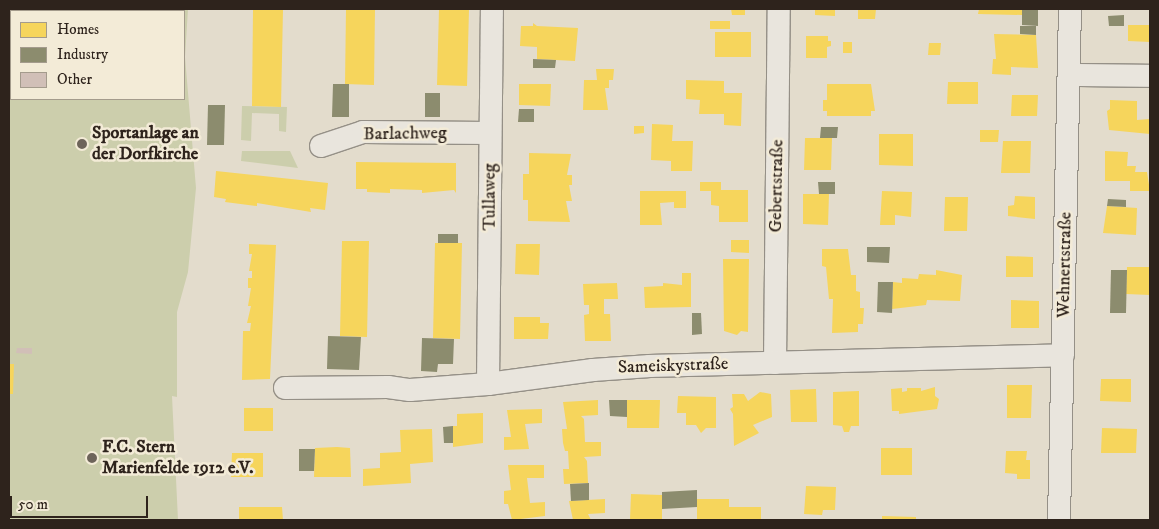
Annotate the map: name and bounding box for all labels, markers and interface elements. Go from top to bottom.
legend [10,10,185,100]
text: Homes [57,20,99,39]
text: Industry [57,45,108,64]
text: Other [57,70,92,89]
street label: Barlachweg [363,122,447,146]
place label: Sportanlage an der Dorfkirche [92,123,199,166]
marker: Sportanlage an der Dorfkirche [76,138,88,150]
street label: Gebertstraße [765,139,789,233]
street label: Tullaweg [479,163,501,231]
street label: Wehnertstraße [1053,212,1077,318]
street label: Sameiskystraße [617,353,729,379]
place label: F.C. Stern Marienfelde 1912 e.V. [102,437,253,479]
marker: F.C. Stern Marienfelde 1912 e.V. [86,452,98,464]
scale bar [12,486,150,518]
text: 50 m [18,495,48,514]

